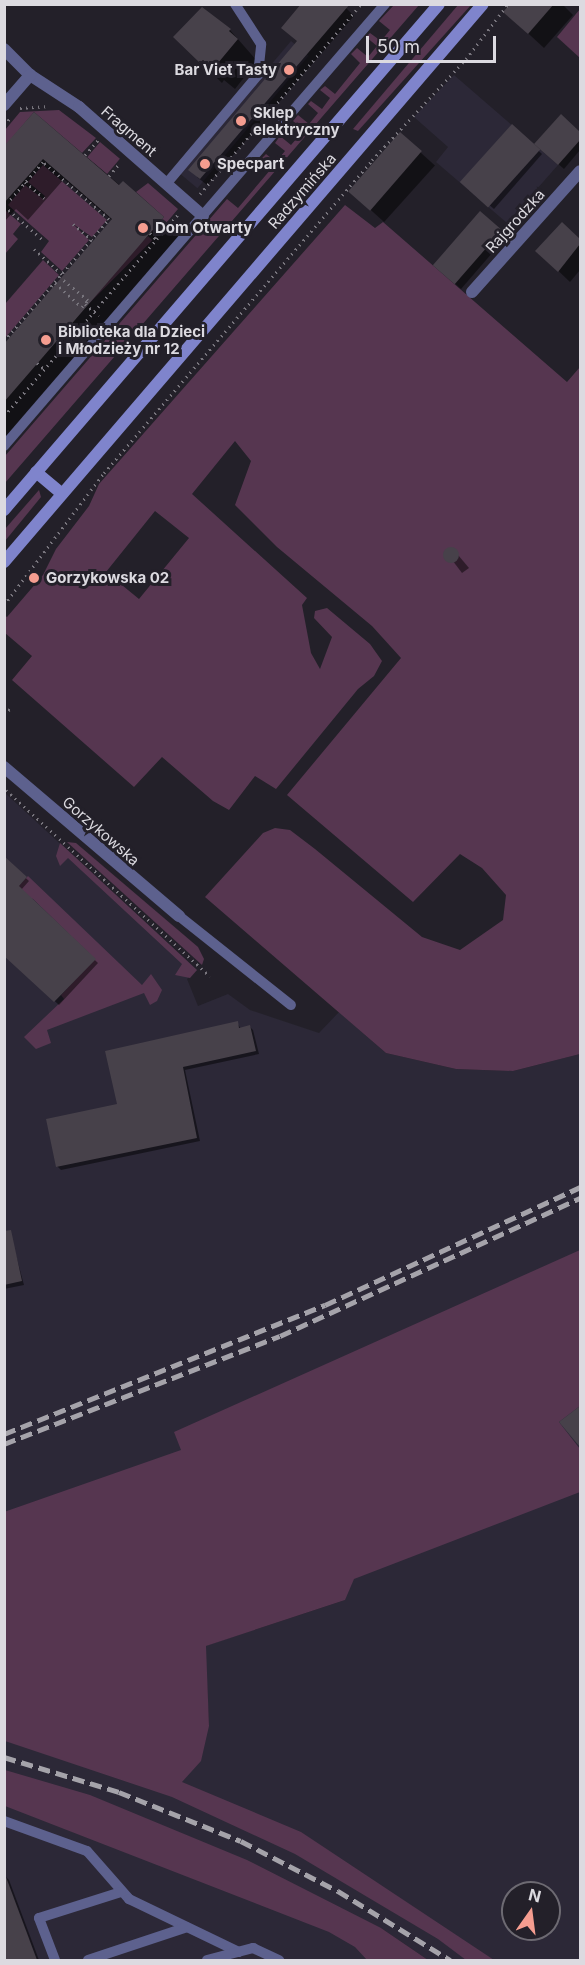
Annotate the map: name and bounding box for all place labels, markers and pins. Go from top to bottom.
place label: Bar Viet Tasty [175,61,277,79]
marker: Bar Viet Tasty [282,63,296,77]
place label: Sklep elektryczny [253,103,339,138]
marker: Sklep elektryczny [234,114,248,128]
place label: Specpart [217,155,284,173]
marker: Specpart [198,157,212,171]
place label: Dom Otwarty [155,219,252,237]
marker: Dom Otwarty [136,221,150,235]
place label: Biblioteka dla Dzieci i Młodzieży nr 12 [58,322,205,357]
marker: Biblioteka dla Dzieci i Młodzieży nr 12 [39,333,53,347]
place label: Gorzykowska 02 [46,569,169,587]
marker: Gorzykowska 02 [27,571,41,585]

